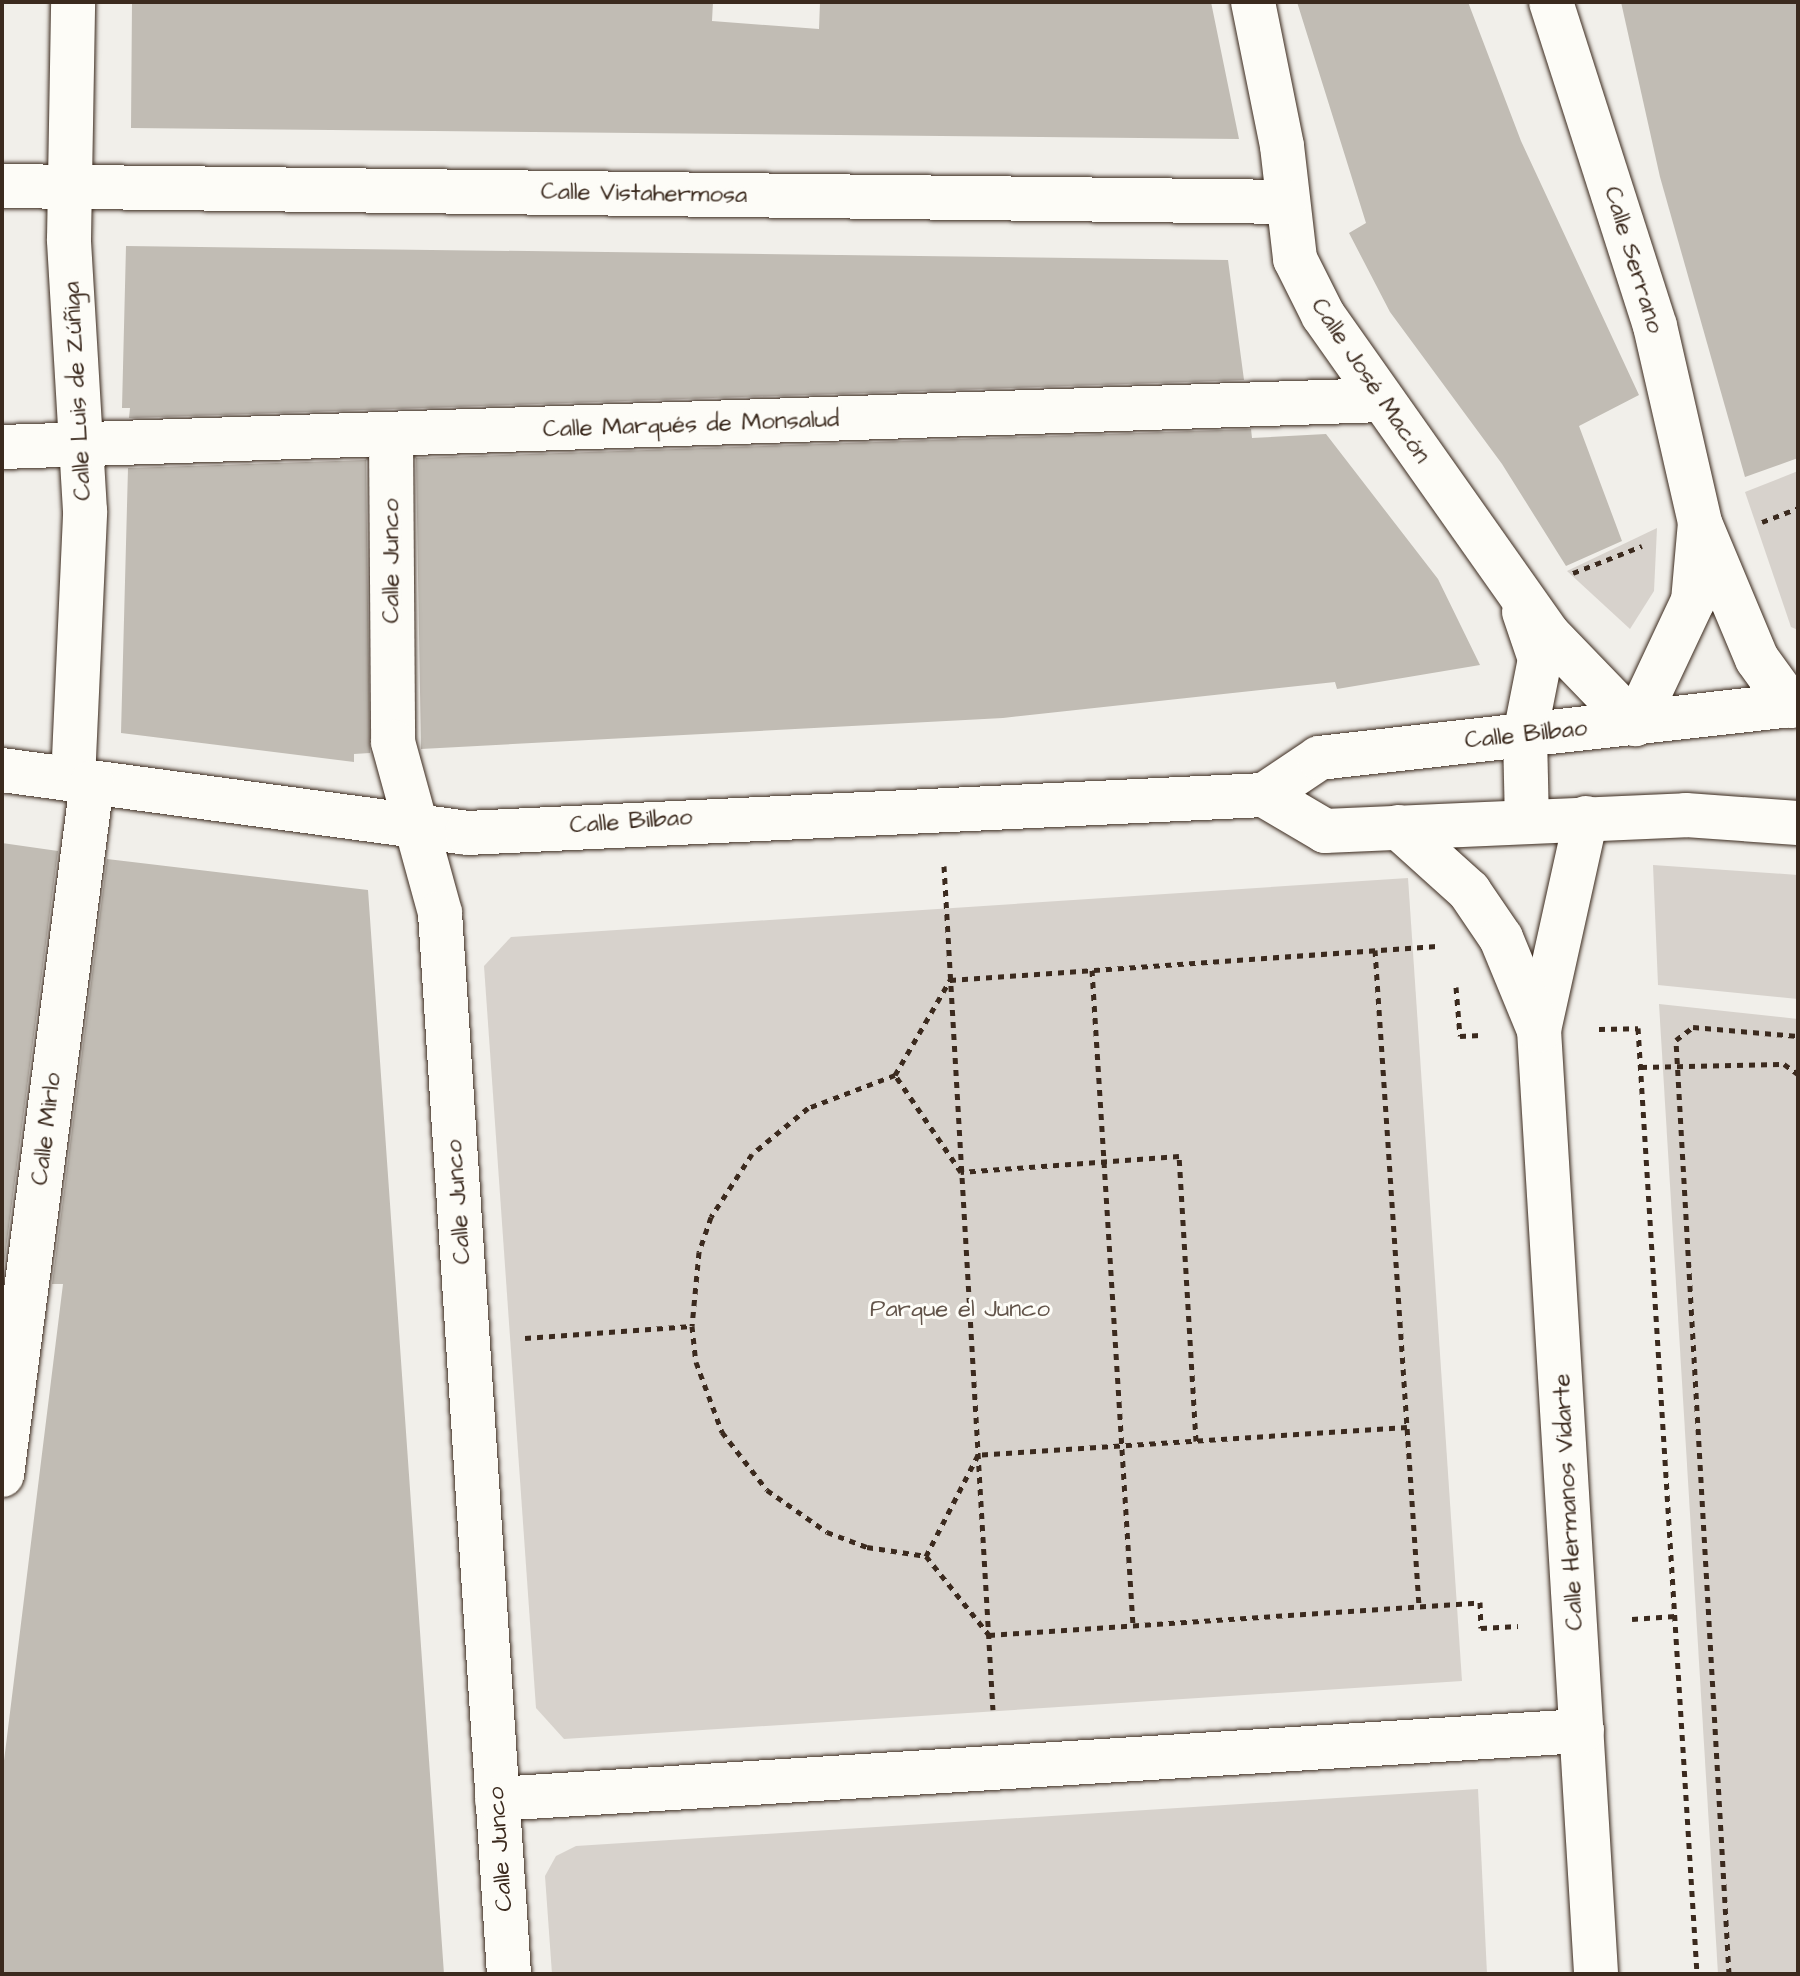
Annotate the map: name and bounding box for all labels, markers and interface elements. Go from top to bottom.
street label: Calle Vistahermosa [540,178,748,210]
street label: Calle Serrano [1597,183,1669,337]
street label: Calle Luis de Zúñiga [58,281,98,501]
street label: Calle José Macón [1304,293,1436,469]
street label: Calle Marqués de Monsalud [542,405,840,445]
street label: Calle Junco [378,499,406,623]
street label: Calle Bilbao [1463,714,1589,756]
street label: Calle Bilbao [569,803,693,841]
street label: Calle Mirlo [26,1071,68,1187]
street label: Calle Junco [440,1139,478,1265]
park label: Parque el Junco [870,1296,1050,1324]
street label: Calle Hermanos Vidarte [1548,1373,1590,1631]
street label: Calle Junco [482,1786,520,1912]

